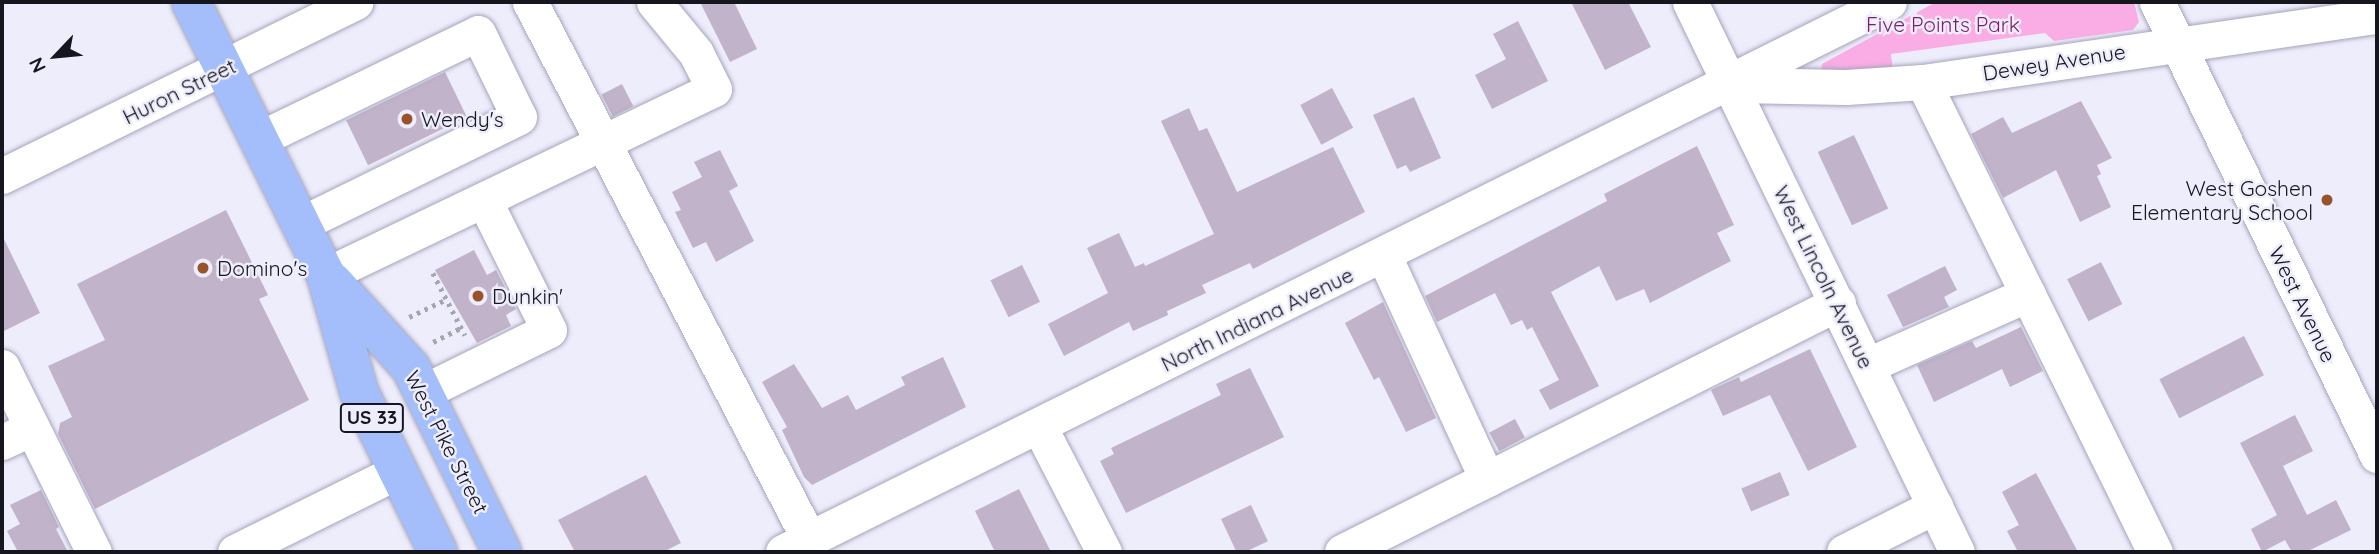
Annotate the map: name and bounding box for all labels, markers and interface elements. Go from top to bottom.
park label: Five Points Park [1866,11,2020,37]
north arrow [21,21,91,91]
street label: Dewey Avenue [1981,38,2127,86]
street label: Huron Street [118,53,240,129]
text: N [23,54,51,77]
place label: Wendy's [421,106,504,132]
marker: Wendy's [399,111,415,127]
place label: West Goshen Elementary School [2131,175,2313,225]
street label: West Lincoln Avenue [1769,181,1879,373]
marker: West Goshen Elementary School [2319,192,2335,208]
street label: West Avenue [2264,242,2342,366]
place label: Domino's [217,255,307,281]
marker: Domino's [195,260,211,276]
street label: North Indiana Avenue [1157,262,1357,376]
place label: Dunkin' [492,283,563,309]
marker: Dunkin' [470,288,486,304]
street label: West Pike Street [400,366,494,518]
road number: US 33 [339,402,405,434]

